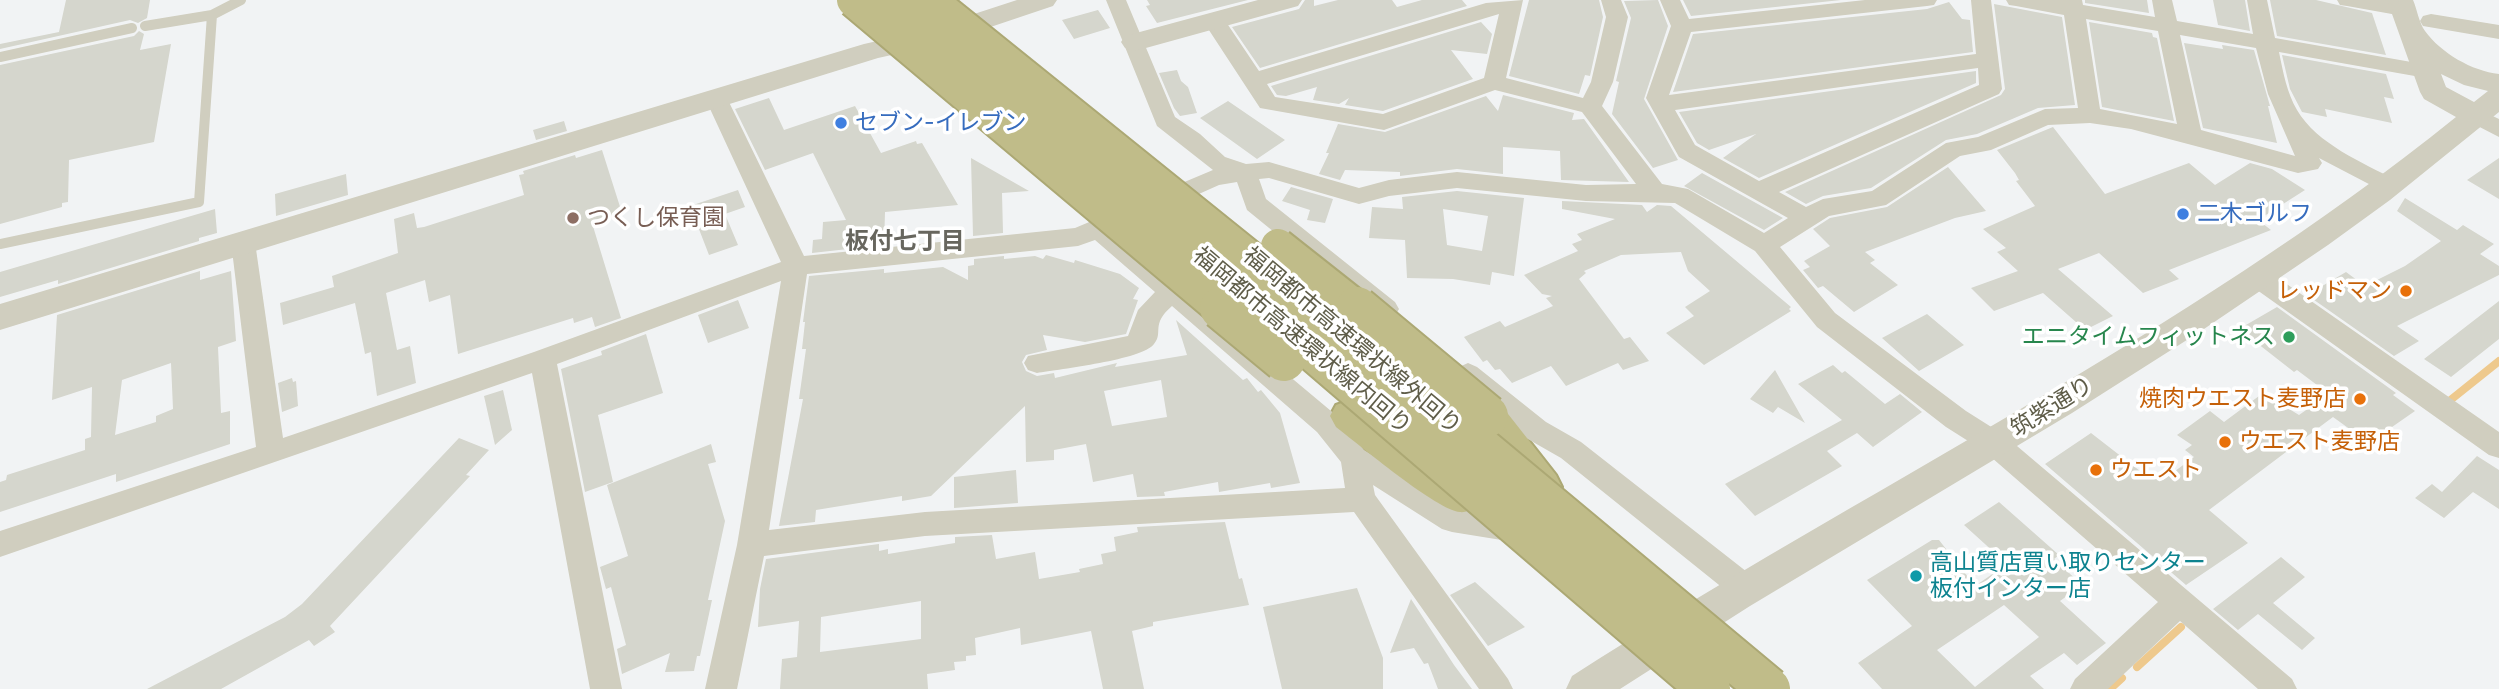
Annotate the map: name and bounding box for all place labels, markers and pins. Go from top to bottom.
place label: セブン-イレブン [855,109,1027,137]
marker: セブン-イレブン [833,115,849,131]
place label: 二木ゴルフ [2197,200,2312,228]
place label: つくし保育園 [587,204,725,232]
marker: 二木ゴルフ [2175,206,2191,222]
marker: つくし保育園 [565,210,581,226]
place label: レッドマン [2277,277,2392,305]
marker: レッドマン [2398,283,2414,299]
place label: エニタイムフィットネス [2022,323,2275,351]
marker: エニタイムフィットネス [2281,329,2297,345]
place label: 焼肉ウエスト麦野店 [2139,385,2346,413]
marker: 焼肉ウエスト麦野店 [2352,391,2368,407]
place label: ウエスト麦野店 [2239,428,2400,456]
marker: ウエスト麦野店 [2217,434,2233,450]
place label: ウエスト [2110,456,2202,484]
marker: ウエスト [2088,462,2104,478]
place label: 高山質店買い取りセンター 板付インター店 [1930,549,2206,603]
marker: 高山質店買い取りセンター 板付インター店 [1908,568,1924,584]

